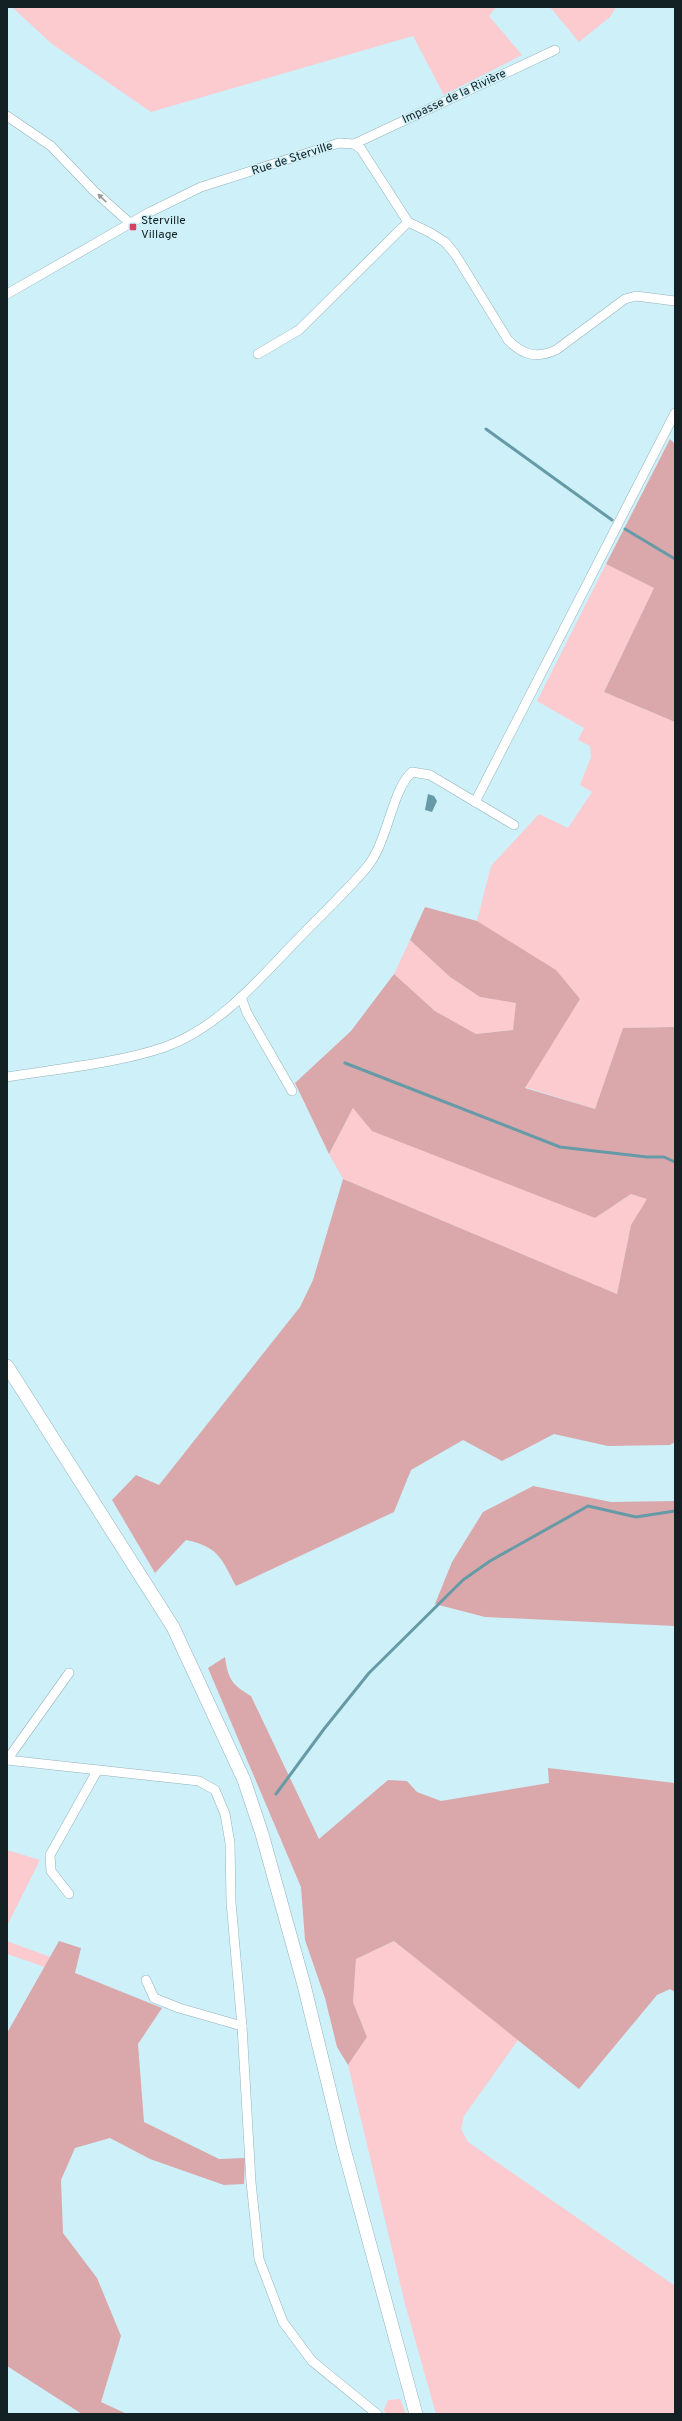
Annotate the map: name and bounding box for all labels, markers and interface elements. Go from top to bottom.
street label: Impasse de la Rivière [400,66,509,128]
street label: Rue de Sterville [250,138,335,180]
one-way arrow [97,194,106,203]
place label: Sterville Village [141,213,186,243]
marker: Sterville Village [128,222,138,232]

